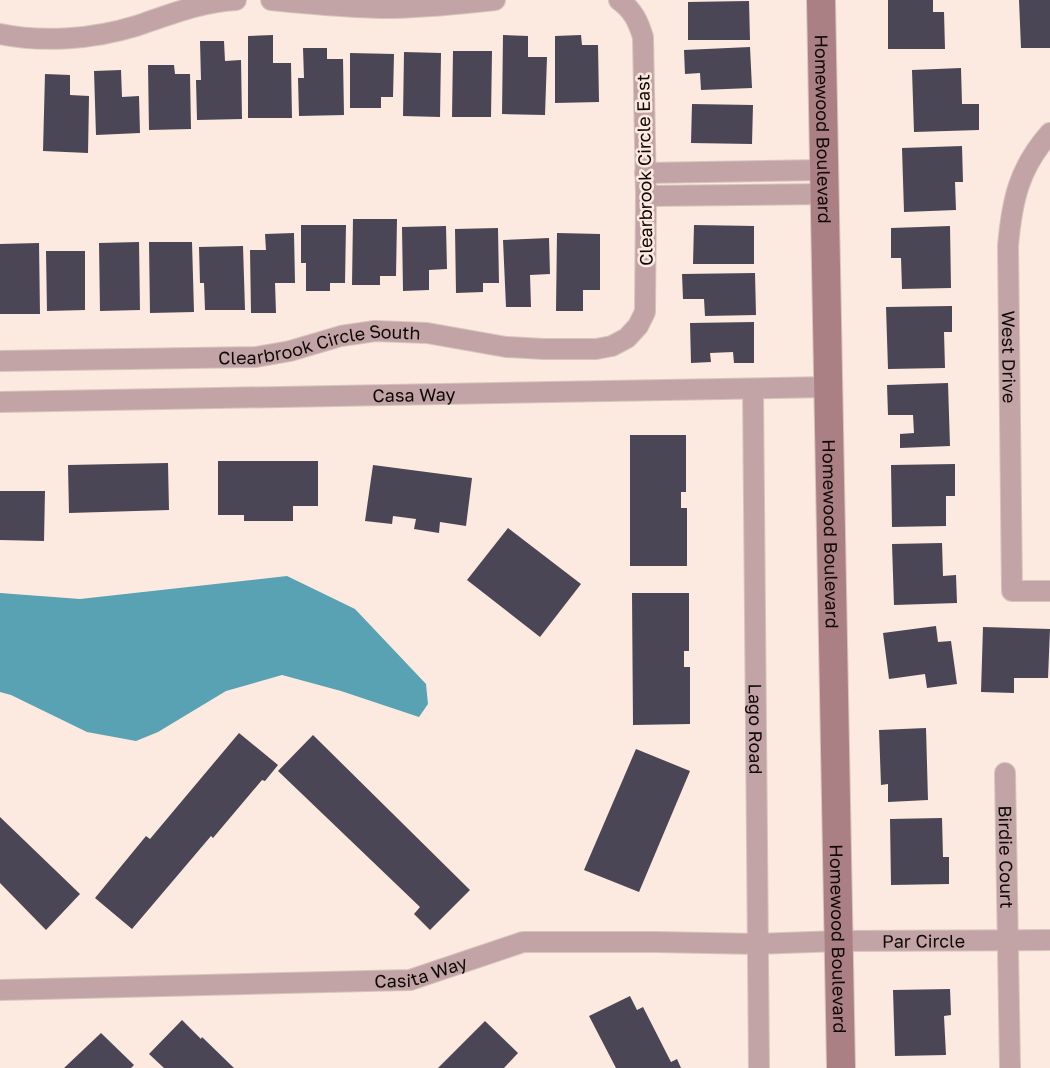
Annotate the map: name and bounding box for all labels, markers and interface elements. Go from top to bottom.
street label: Homewood Boulevard [811,34,836,224]
street label: Clearbrook Circle East [631,74,657,266]
street label: West Drive [998,310,1021,404]
street label: Clearbrook Circle South [218,319,421,369]
street label: Casa Way [372,383,456,406]
street label: Homewood Boulevard [818,439,844,629]
street label: Lago Road [745,683,767,775]
street label: Birdie Court [995,805,1018,909]
street label: Homewood Boulevard [826,844,851,1034]
street label: Par Circle [882,929,965,952]
street label: Casita Way [374,951,470,992]

